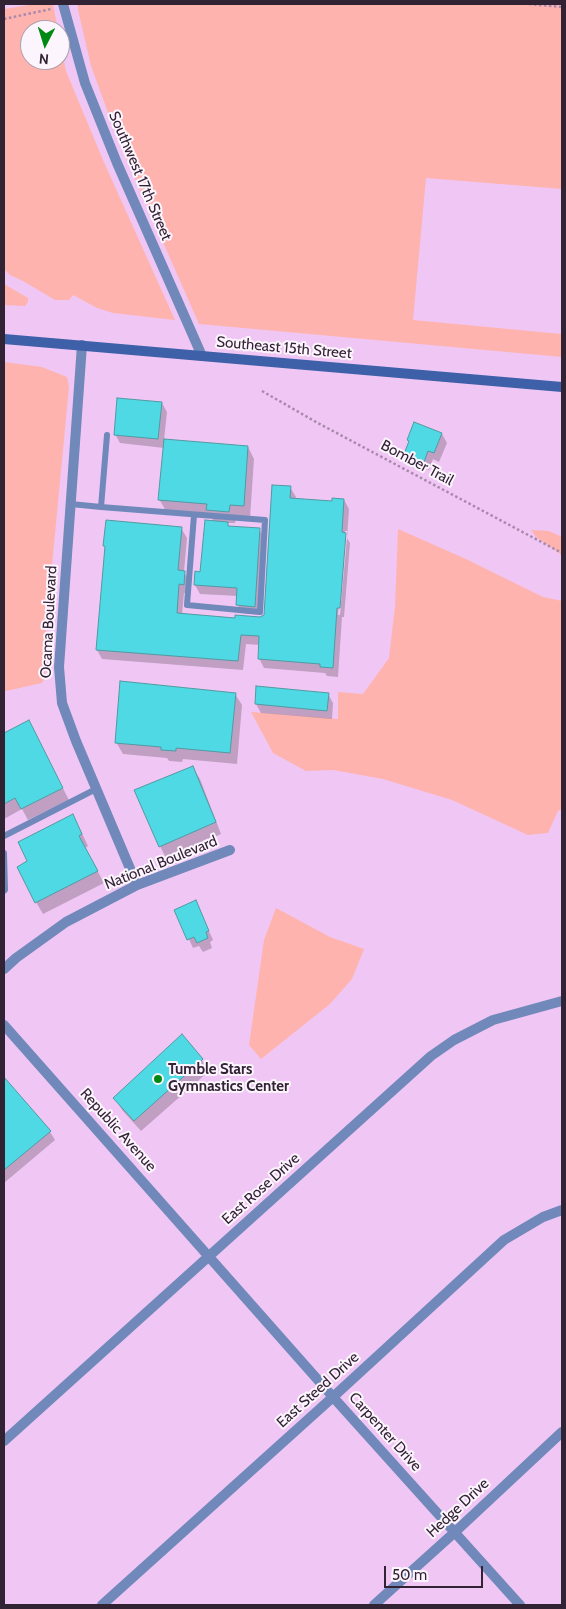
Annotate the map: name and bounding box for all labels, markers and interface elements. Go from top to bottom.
north arrow [20,20,70,70]
text: N [38,50,49,68]
street label: Southwest 17th Street [105,109,175,243]
street label: Southeast 15th Street [216,333,352,363]
street label: Bomber Trail [378,436,456,490]
street label: Ocama Boulevard [37,565,61,679]
street label: National Boulevard [102,832,220,894]
place label: Tumble Stars Gymnastics Center [168,1061,289,1096]
marker: Tumble Stars Gymnastics Center [152,1073,164,1085]
street label: Republic Avenue [76,1085,160,1175]
street label: East Rose Drive [219,1150,303,1228]
street label: East Steed Drive [273,1348,363,1432]
street label: Carpenter Drive [345,1389,425,1475]
street label: Hedge Drive [423,1475,493,1541]
scale bar [386,1556,485,1588]
text: 50 m [392,1566,427,1584]

